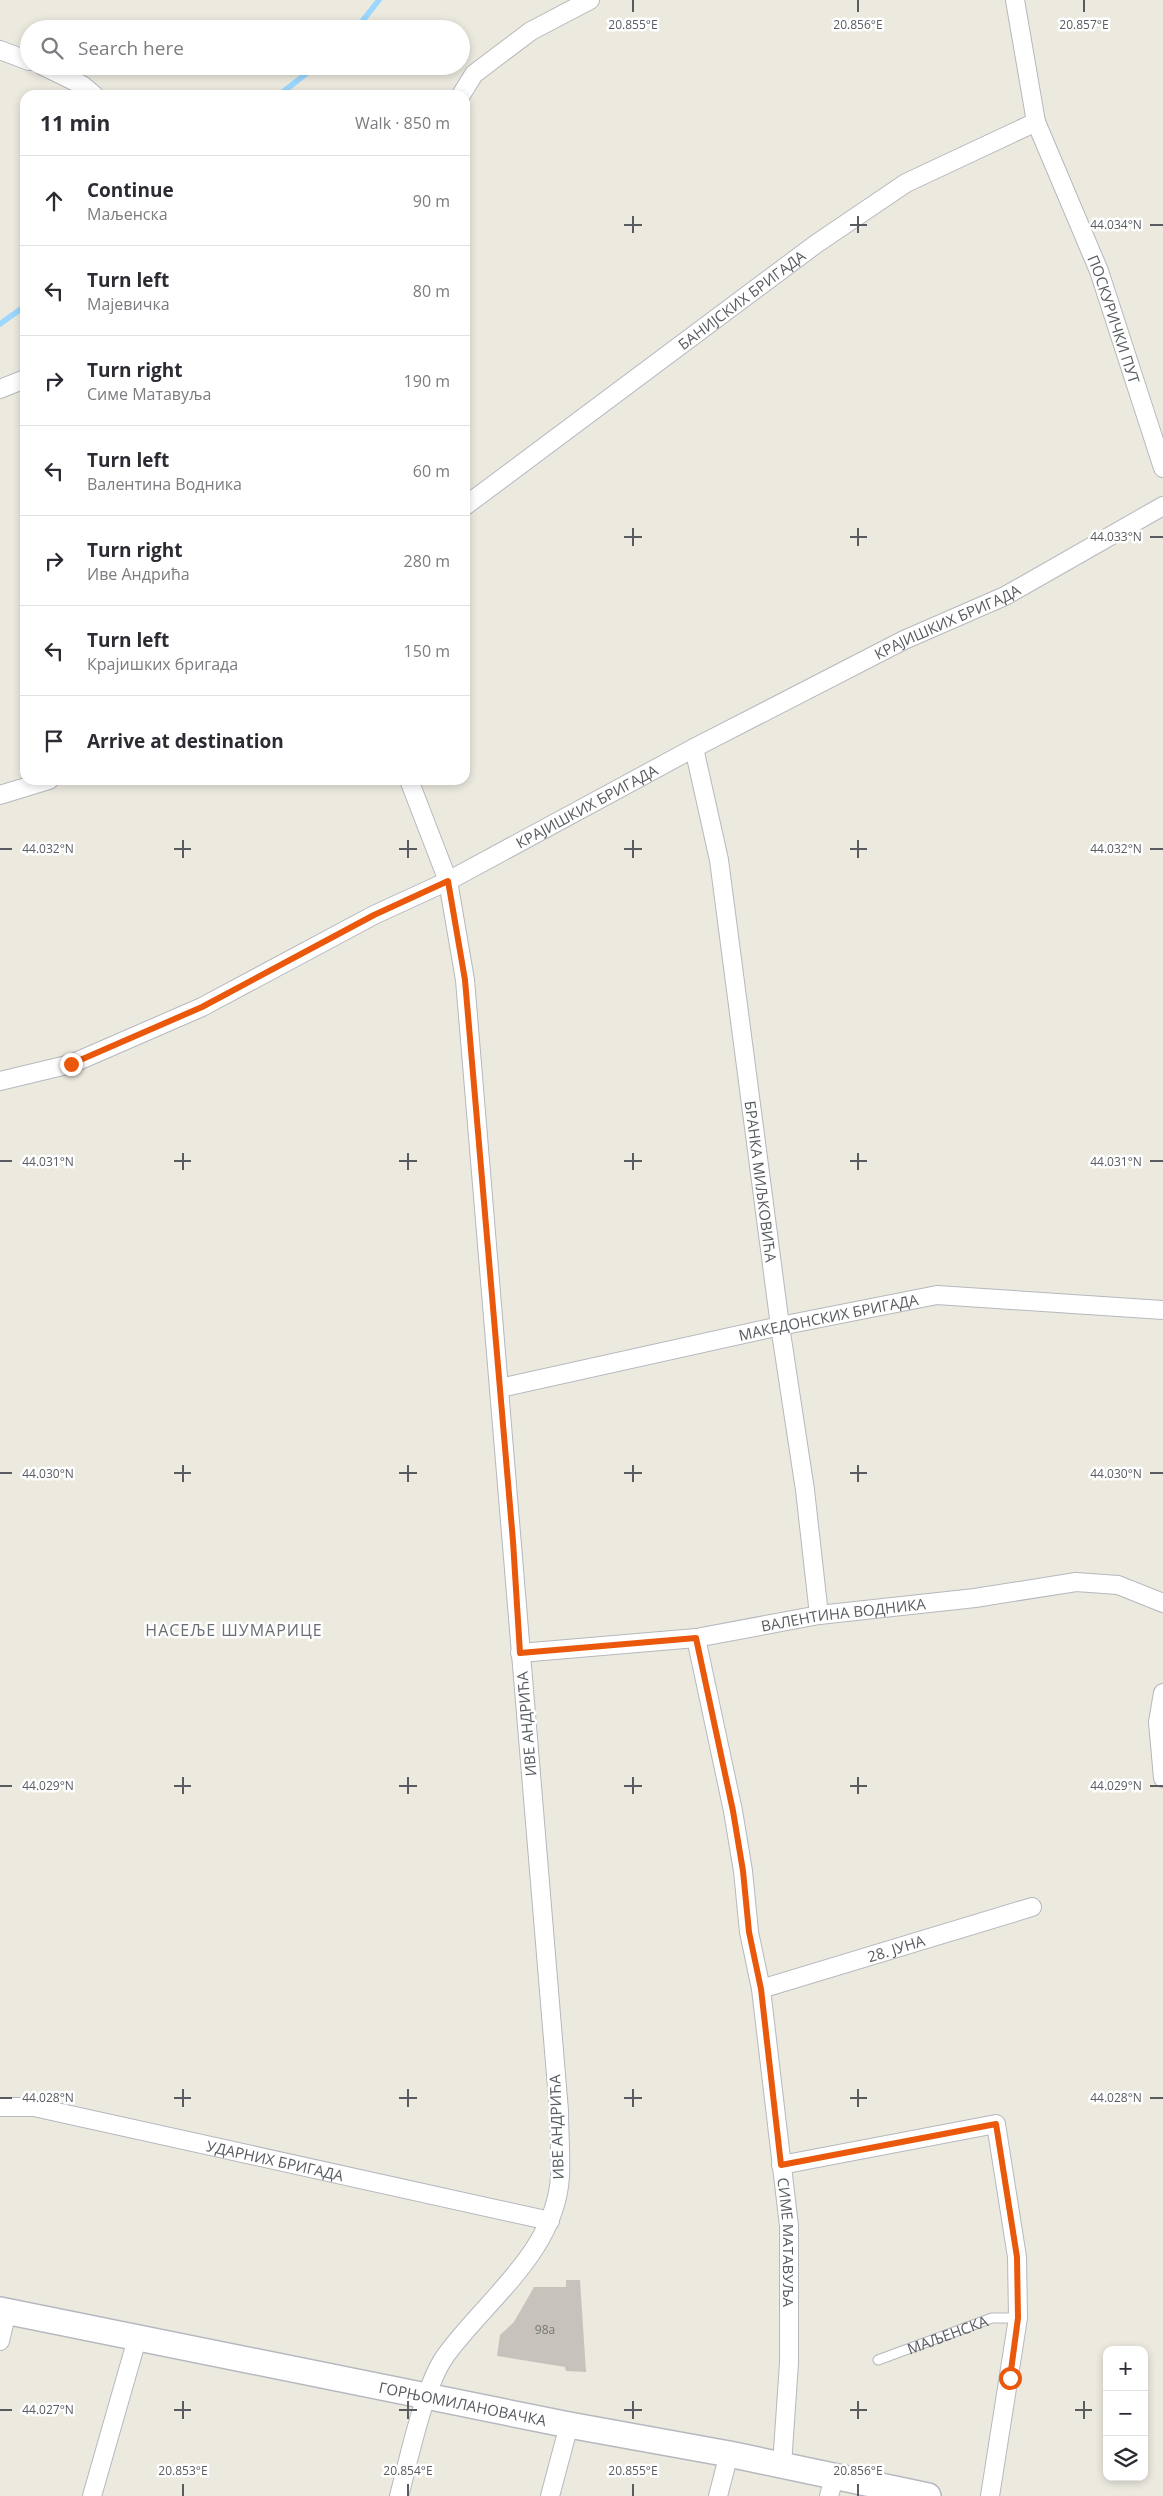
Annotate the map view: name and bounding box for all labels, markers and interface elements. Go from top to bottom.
text: 20.855°E [608,16,658,33]
text: 20.856°E [833,16,883,33]
text: 20.857°E [1059,16,1109,33]
search box [20,20,470,75]
icon: search [38,34,66,62]
text: Search here [78,35,184,61]
text: 11 min [40,109,110,137]
text: Walk · 850 m [355,112,450,134]
text: Continue [87,177,174,203]
icon: ahead [40,187,68,215]
text: 90 m [413,190,450,212]
text: Маљенска [87,203,168,225]
text: 44.034°N [1090,216,1142,233]
street label: БАНИЈСКИХ БРИГАДА [674,245,810,354]
street label: ПОСКУРИЧКИ ПУТ [1083,252,1145,387]
text: Turn left [87,267,169,293]
icon: left [40,277,68,305]
text: 80 m [413,280,450,302]
text: Мајевичка [87,293,170,315]
text: Turn right [87,357,182,383]
icon: right [40,367,68,395]
text: 190 m [404,370,450,392]
text: Симе Матавуља [87,383,211,405]
text: Turn left [87,447,169,473]
icon: left [40,457,68,485]
text: 60 m [413,460,450,482]
text: Валентина Водника [87,473,242,495]
text: 44.033°N [1090,528,1142,545]
text: Turn right [87,537,182,563]
icon: right [40,547,68,575]
text: 280 m [404,550,450,572]
text: Иве Андрића [87,563,190,585]
street label: КРАЈИШКИХ БРИГАДА [871,579,1024,664]
text: Turn left [87,627,169,653]
icon: left [40,637,68,665]
text: 150 m [404,640,450,662]
text: Крајишких бригада [87,653,238,675]
icon: arrive [40,727,68,755]
text: Arrive at destination [87,728,284,754]
street label: КРАЈИШКИХ БРИГАДА [512,759,662,853]
text: 44.032°N [22,840,74,857]
text: 44.032°N [1090,840,1142,857]
route end [60,1053,83,1076]
street label: БРАНКА МИЉКОВИЋА [741,1100,782,1264]
text: 44.031°N [22,1153,74,1170]
text: 44.031°N [1090,1153,1142,1170]
street label: МАКЕДОНСКИХ БРИГАДА [737,1289,920,1345]
text: 44.030°N [22,1465,74,1482]
text: 44.030°N [1090,1465,1142,1482]
street label: ВАЛЕНТИНА ВОДНИКА [759,1593,927,1636]
district label: НАСЕЉЕ ШУМАРИЦЕ [145,1619,323,1641]
street label: ИВЕ АНДРИЋА [511,1670,541,1777]
text: 44.029°N [22,1777,74,1794]
text: 44.029°N [1090,1777,1142,1794]
street label: 28. ЈУНА [865,1930,928,1966]
street label: ИВЕ АНДРИЋА [544,2074,568,2180]
text: 44.028°N [22,2089,74,2106]
text: 44.028°N [1090,2089,1142,2106]
street label: УДАРНИХ БРИГАДА [205,2135,346,2185]
street label: СИМЕ МАТАВУЉА [773,2176,799,2308]
street label: МАЉЕНСКА [904,2310,991,2358]
house number: 98a [535,2321,555,2338]
map controls [1103,2346,1148,2481]
button: + [1103,2346,1148,2391]
route start [999,2367,1022,2390]
street label: ГОРЊОМИЛАНОВАЧКА [377,2377,549,2430]
button: − [1103,2391,1148,2436]
text: 44.027°N [22,2401,74,2418]
button: layers [1103,2436,1148,2481]
text: 20.853°E [158,2462,208,2479]
text: 20.854°E [383,2462,433,2479]
text: 20.855°E [608,2462,658,2479]
text: 20.856°E [833,2462,883,2479]

